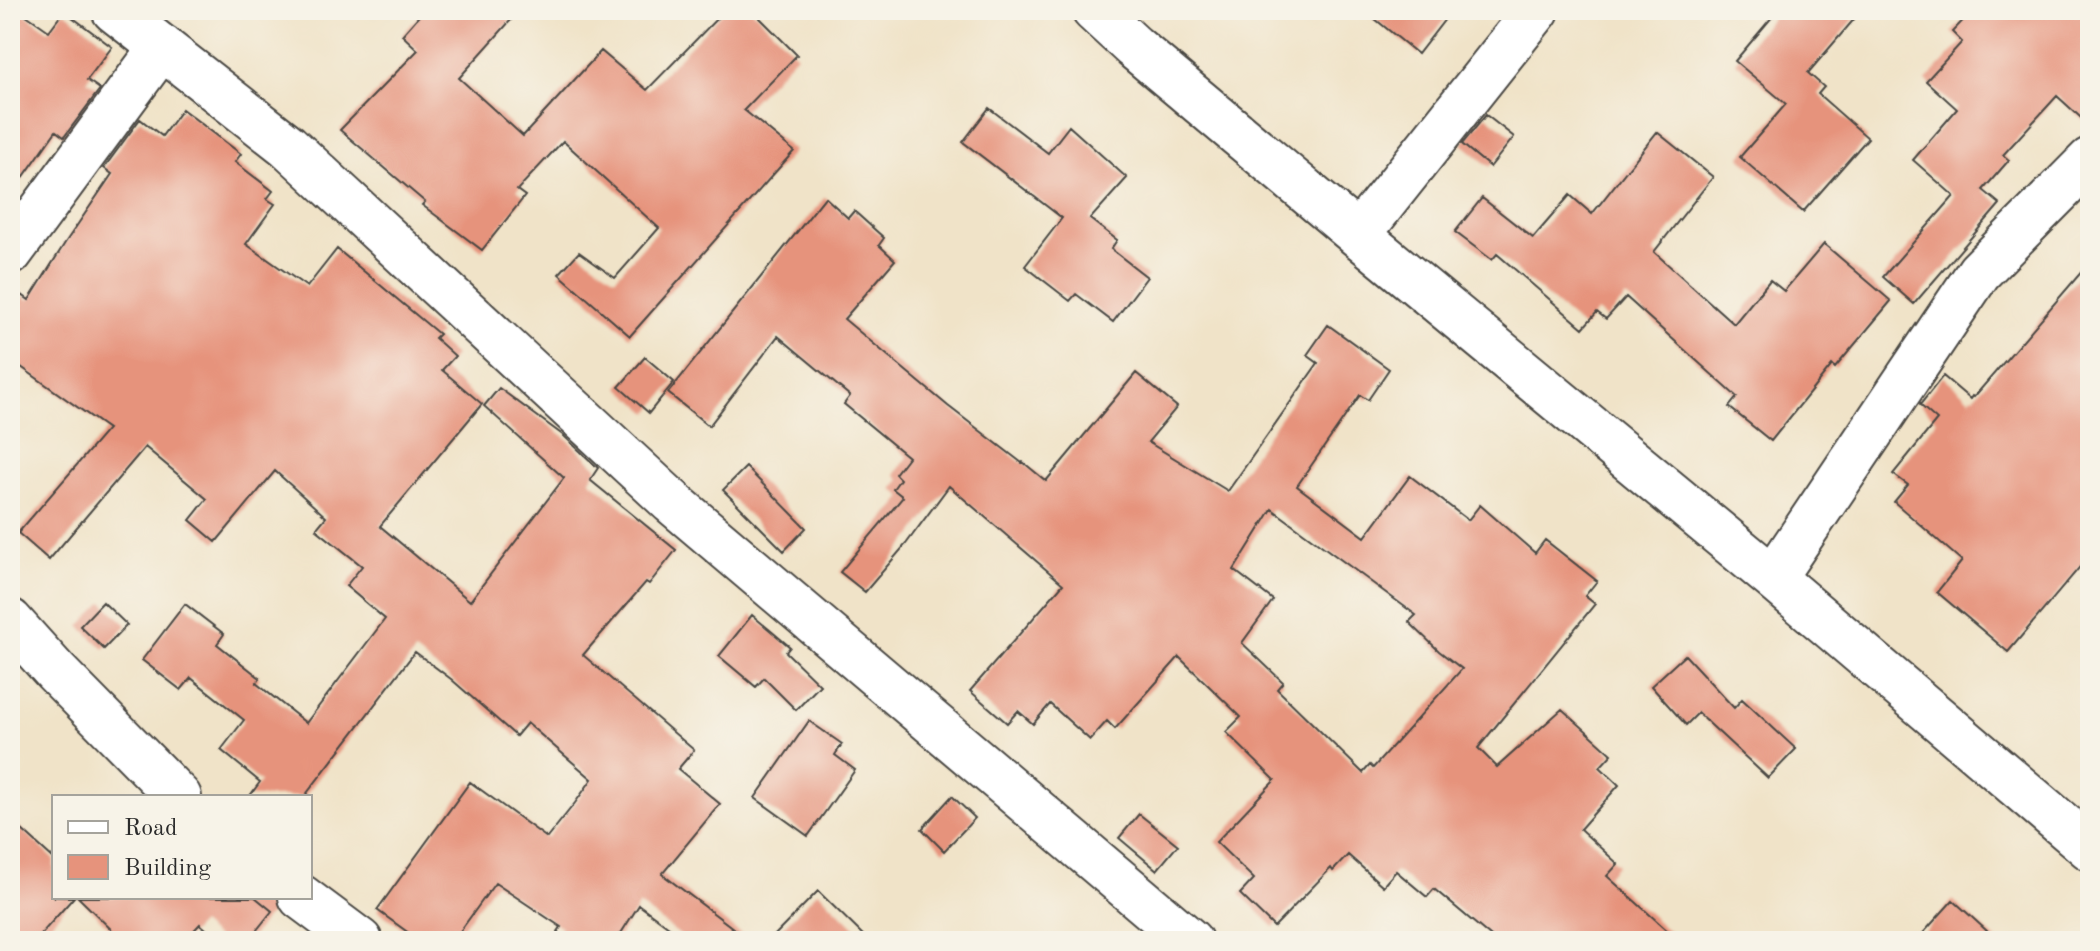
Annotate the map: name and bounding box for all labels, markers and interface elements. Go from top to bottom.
legend [52,795,312,899]
text: Road [124,817,177,841]
text: Building [124,857,211,881]

